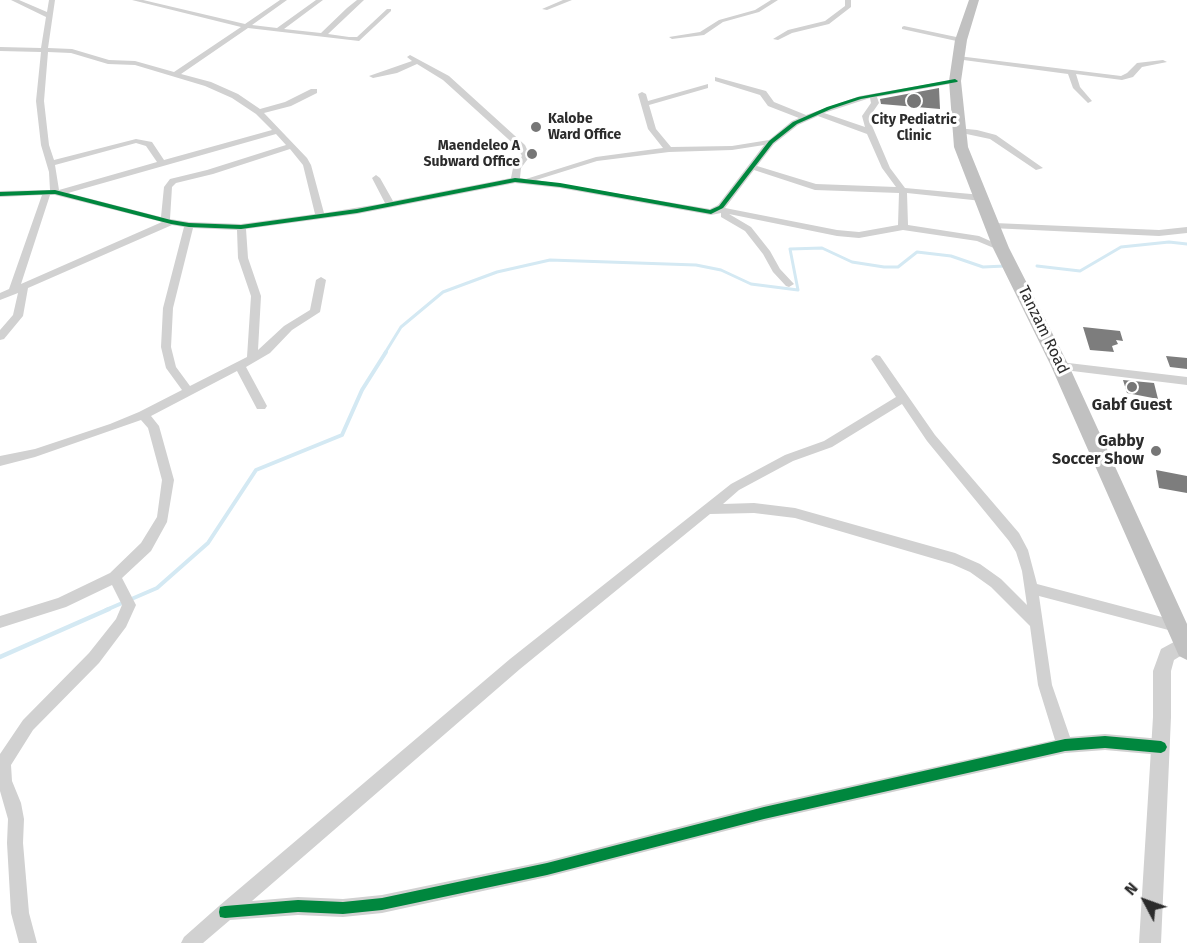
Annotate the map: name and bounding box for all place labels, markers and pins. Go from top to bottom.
marker: City Pediatric Clinic [905,92,923,110]
place label: Kalobe Ward Office [548,111,621,144]
place label: City Pediatric Clinic [871,112,957,144]
marker: Kalobe Ward Office [529,120,543,134]
place label: Maendeleo A Subward Office [424,138,520,170]
marker: Maendeleo A Subward Office [525,147,539,161]
marker: Gabf Guest [1125,380,1139,394]
place label: Gabf Guest [1092,396,1172,416]
place label: Gabby Soccer Show [1052,432,1144,470]
marker: Gabby Soccer Show [1149,444,1163,458]

